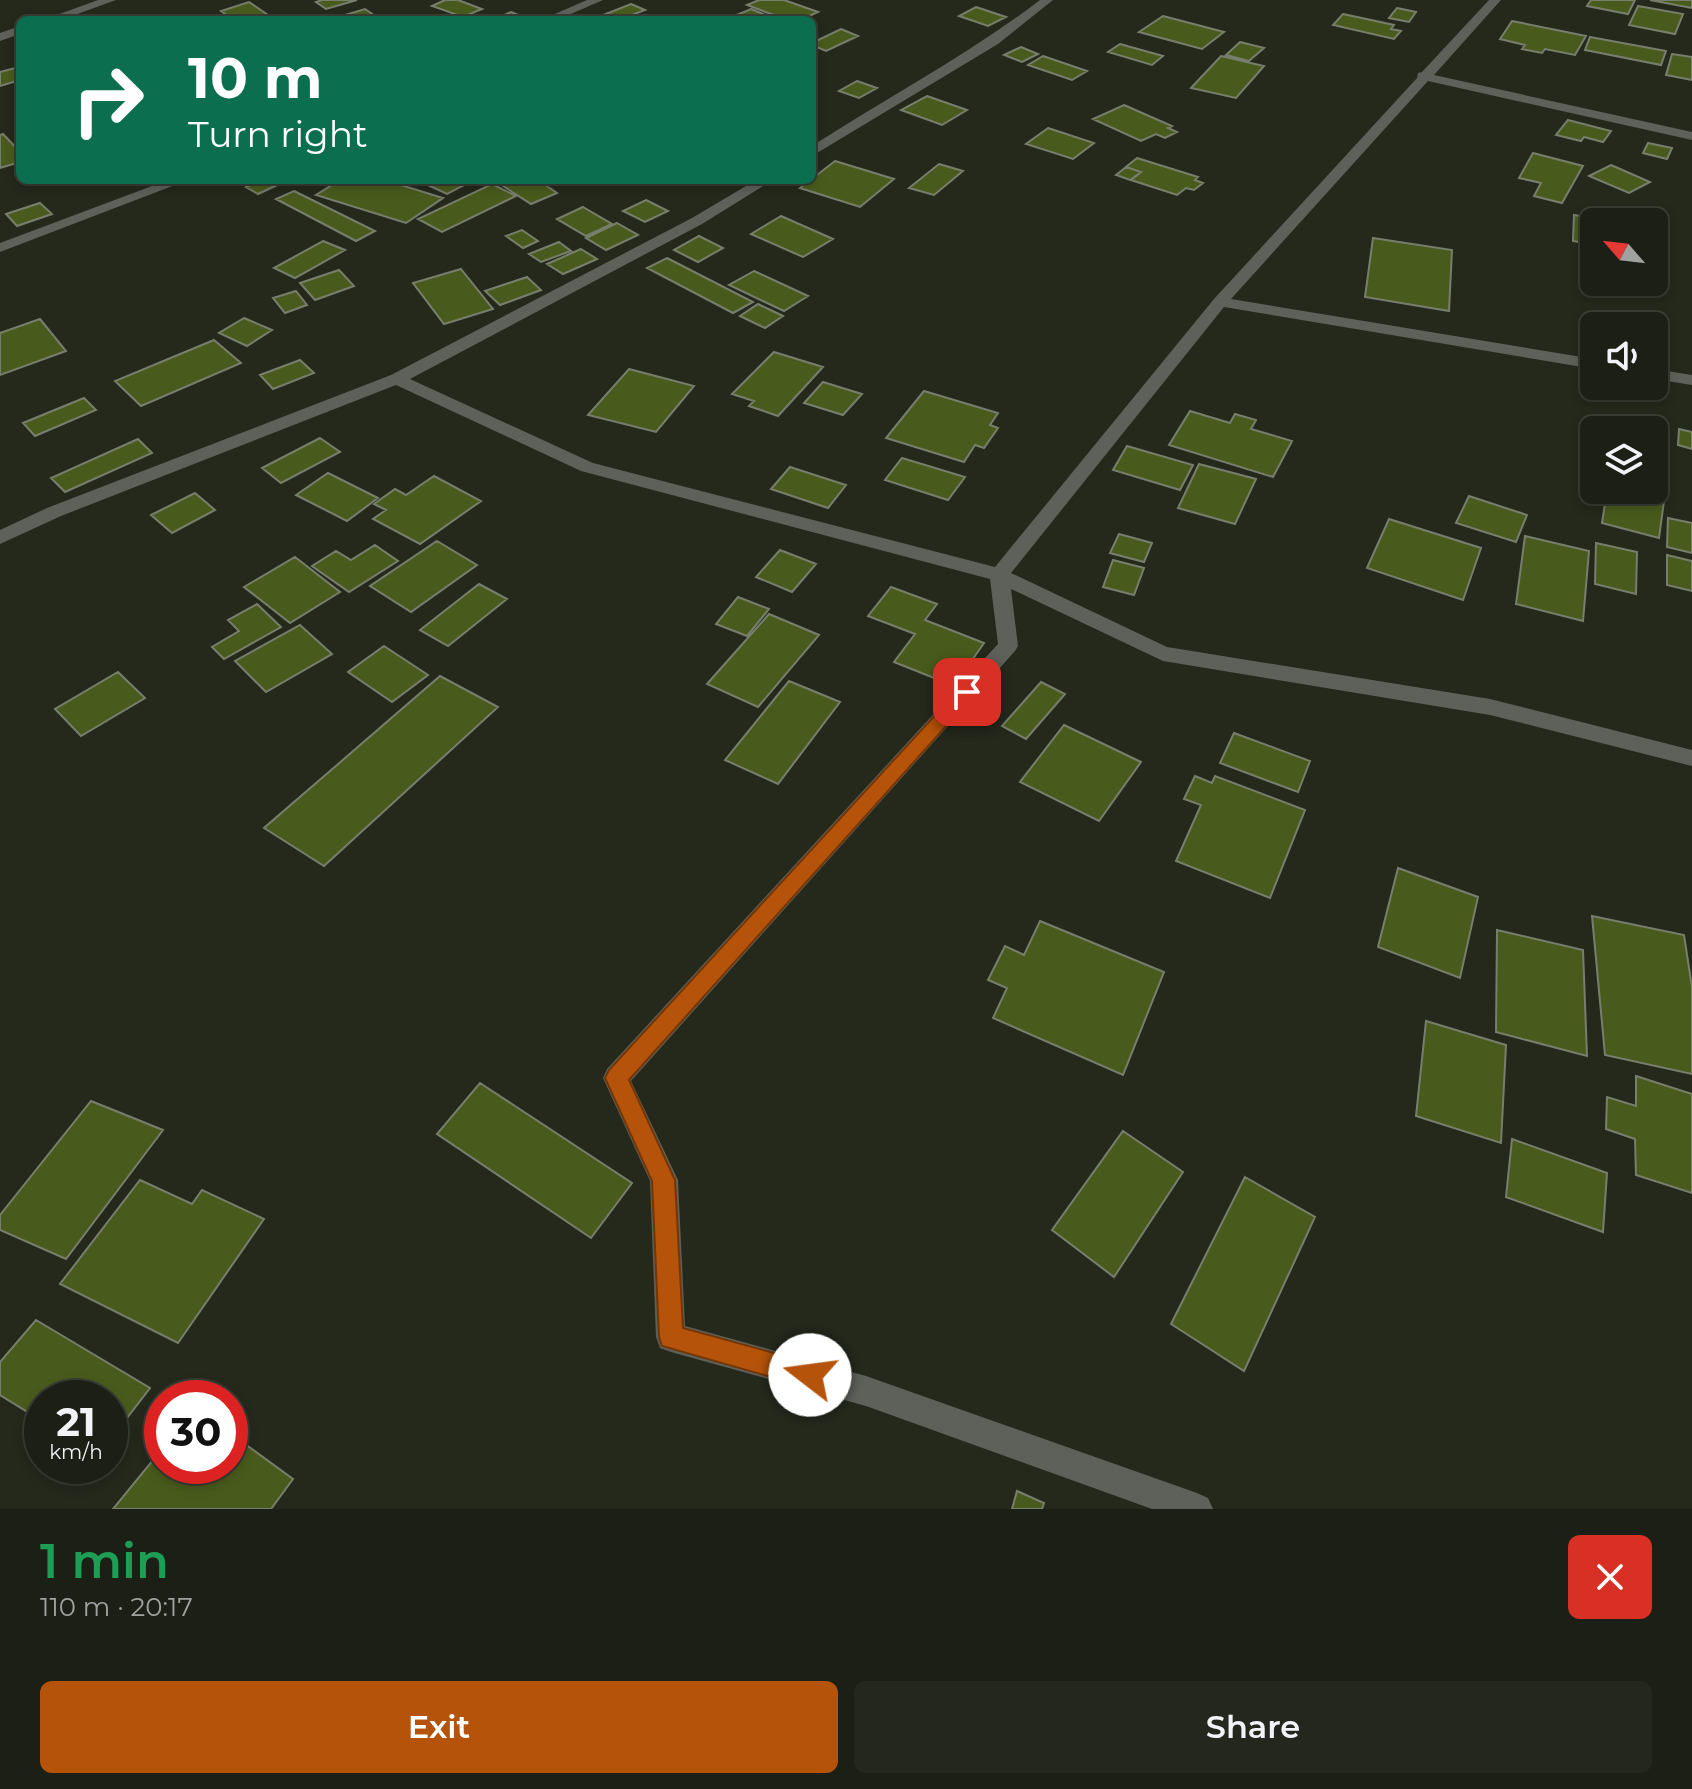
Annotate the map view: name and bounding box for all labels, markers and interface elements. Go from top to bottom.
text: 10 m [188,44,323,112]
icon: right [56,48,160,152]
text: Turn right [188,112,368,156]
north arrow [1580,208,1668,296]
map controls [1580,208,1668,504]
button: sound [1580,312,1668,400]
button: layers [1580,416,1668,504]
pin [933,658,1001,726]
icon: arrive [945,670,989,714]
position arrow [768,1333,852,1417]
speed limit sign: 30 [144,1380,248,1484]
text: 21 [56,1397,96,1446]
text: km/h [49,1440,103,1464]
text: 1 min [40,1532,169,1590]
button: close [1568,1535,1652,1619]
text: 110 m · 20:17 [40,1591,193,1623]
button: Exit [40,1681,838,1773]
button: Share [854,1681,1652,1773]

